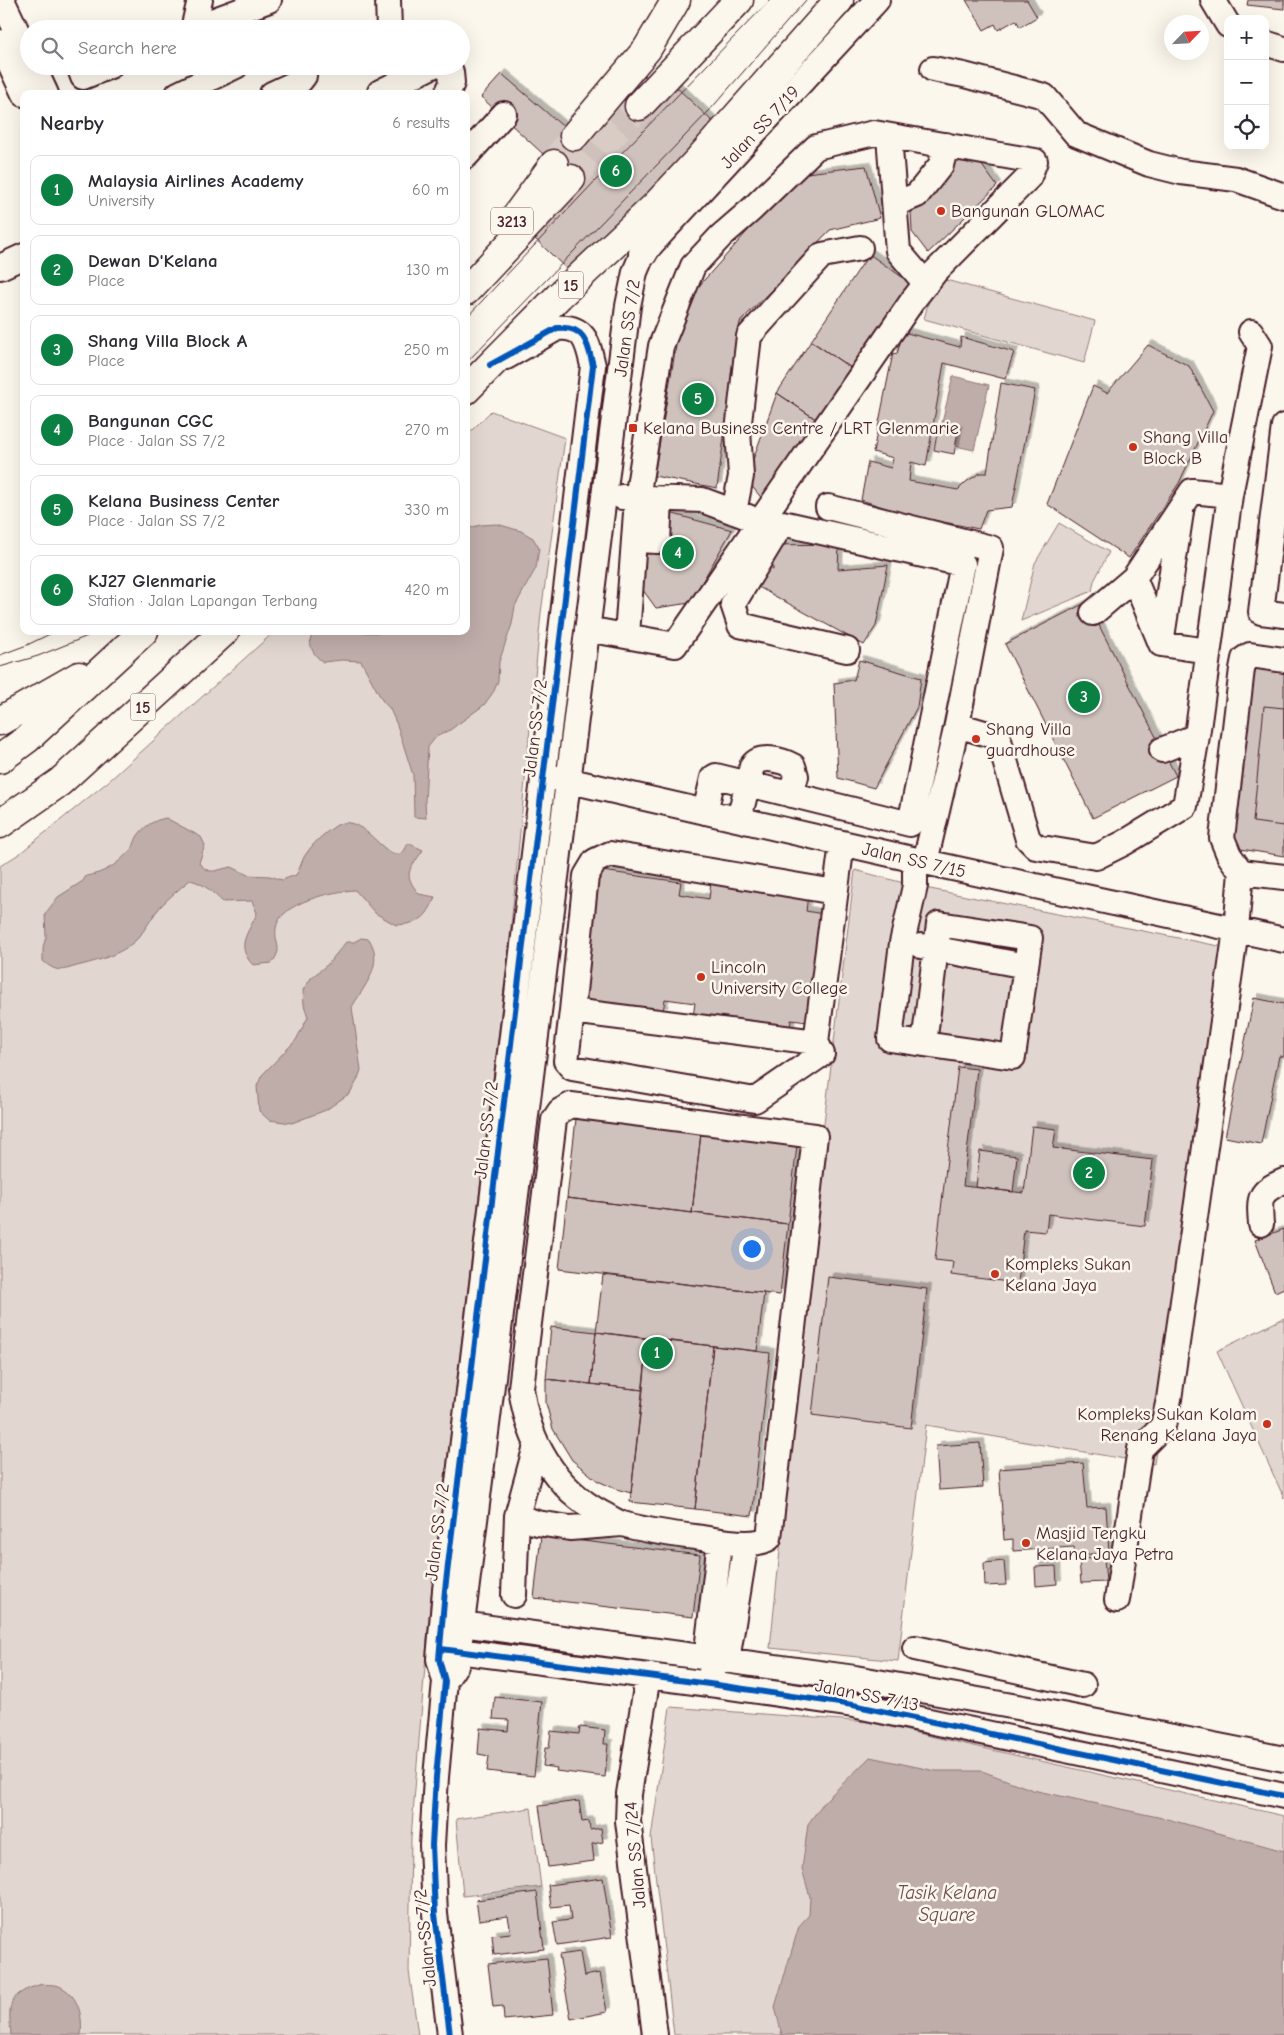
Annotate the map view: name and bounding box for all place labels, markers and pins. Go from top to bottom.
pin: 6 [600,152,632,190]
place label: Bangunan GLOMAC [951,201,1105,222]
marker: Bangunan GLOMAC [935,205,947,217]
pin: 5 [682,380,714,418]
place label: Kelana Business Centre / LRT Glenmarie [643,418,959,439]
marker: Kelana Business Centre / LRT Glenmarie [627,422,639,434]
place label: Shang Villa Block B [1143,427,1228,469]
marker: Shang Villa Block B [1127,441,1139,453]
pin: 4 [662,534,694,572]
pin: 3 [1068,678,1100,716]
place label: Shang Villa guardhouse [986,719,1075,761]
marker: Shang Villa guardhouse [970,733,982,745]
place label: Lincoln University College [711,957,848,999]
marker: Lincoln University College [695,971,707,983]
pin: 2 [1073,1154,1105,1192]
place label: Kompleks Sukan Kelana Jaya [1005,1254,1131,1296]
marker: Kompleks Sukan Kelana Jaya [989,1268,1001,1280]
pin: 1 [641,1334,673,1372]
place label: Kompleks Sukan Kolam Renang Kelana Jaya [1077,1404,1257,1446]
marker: Kompleks Sukan Kolam Renang Kelana Jaya [1261,1418,1273,1430]
place label: Masjid Tengku Kelana Jaya Petra [1036,1523,1174,1565]
marker: Masjid Tengku Kelana Jaya Petra [1020,1537,1032,1549]

